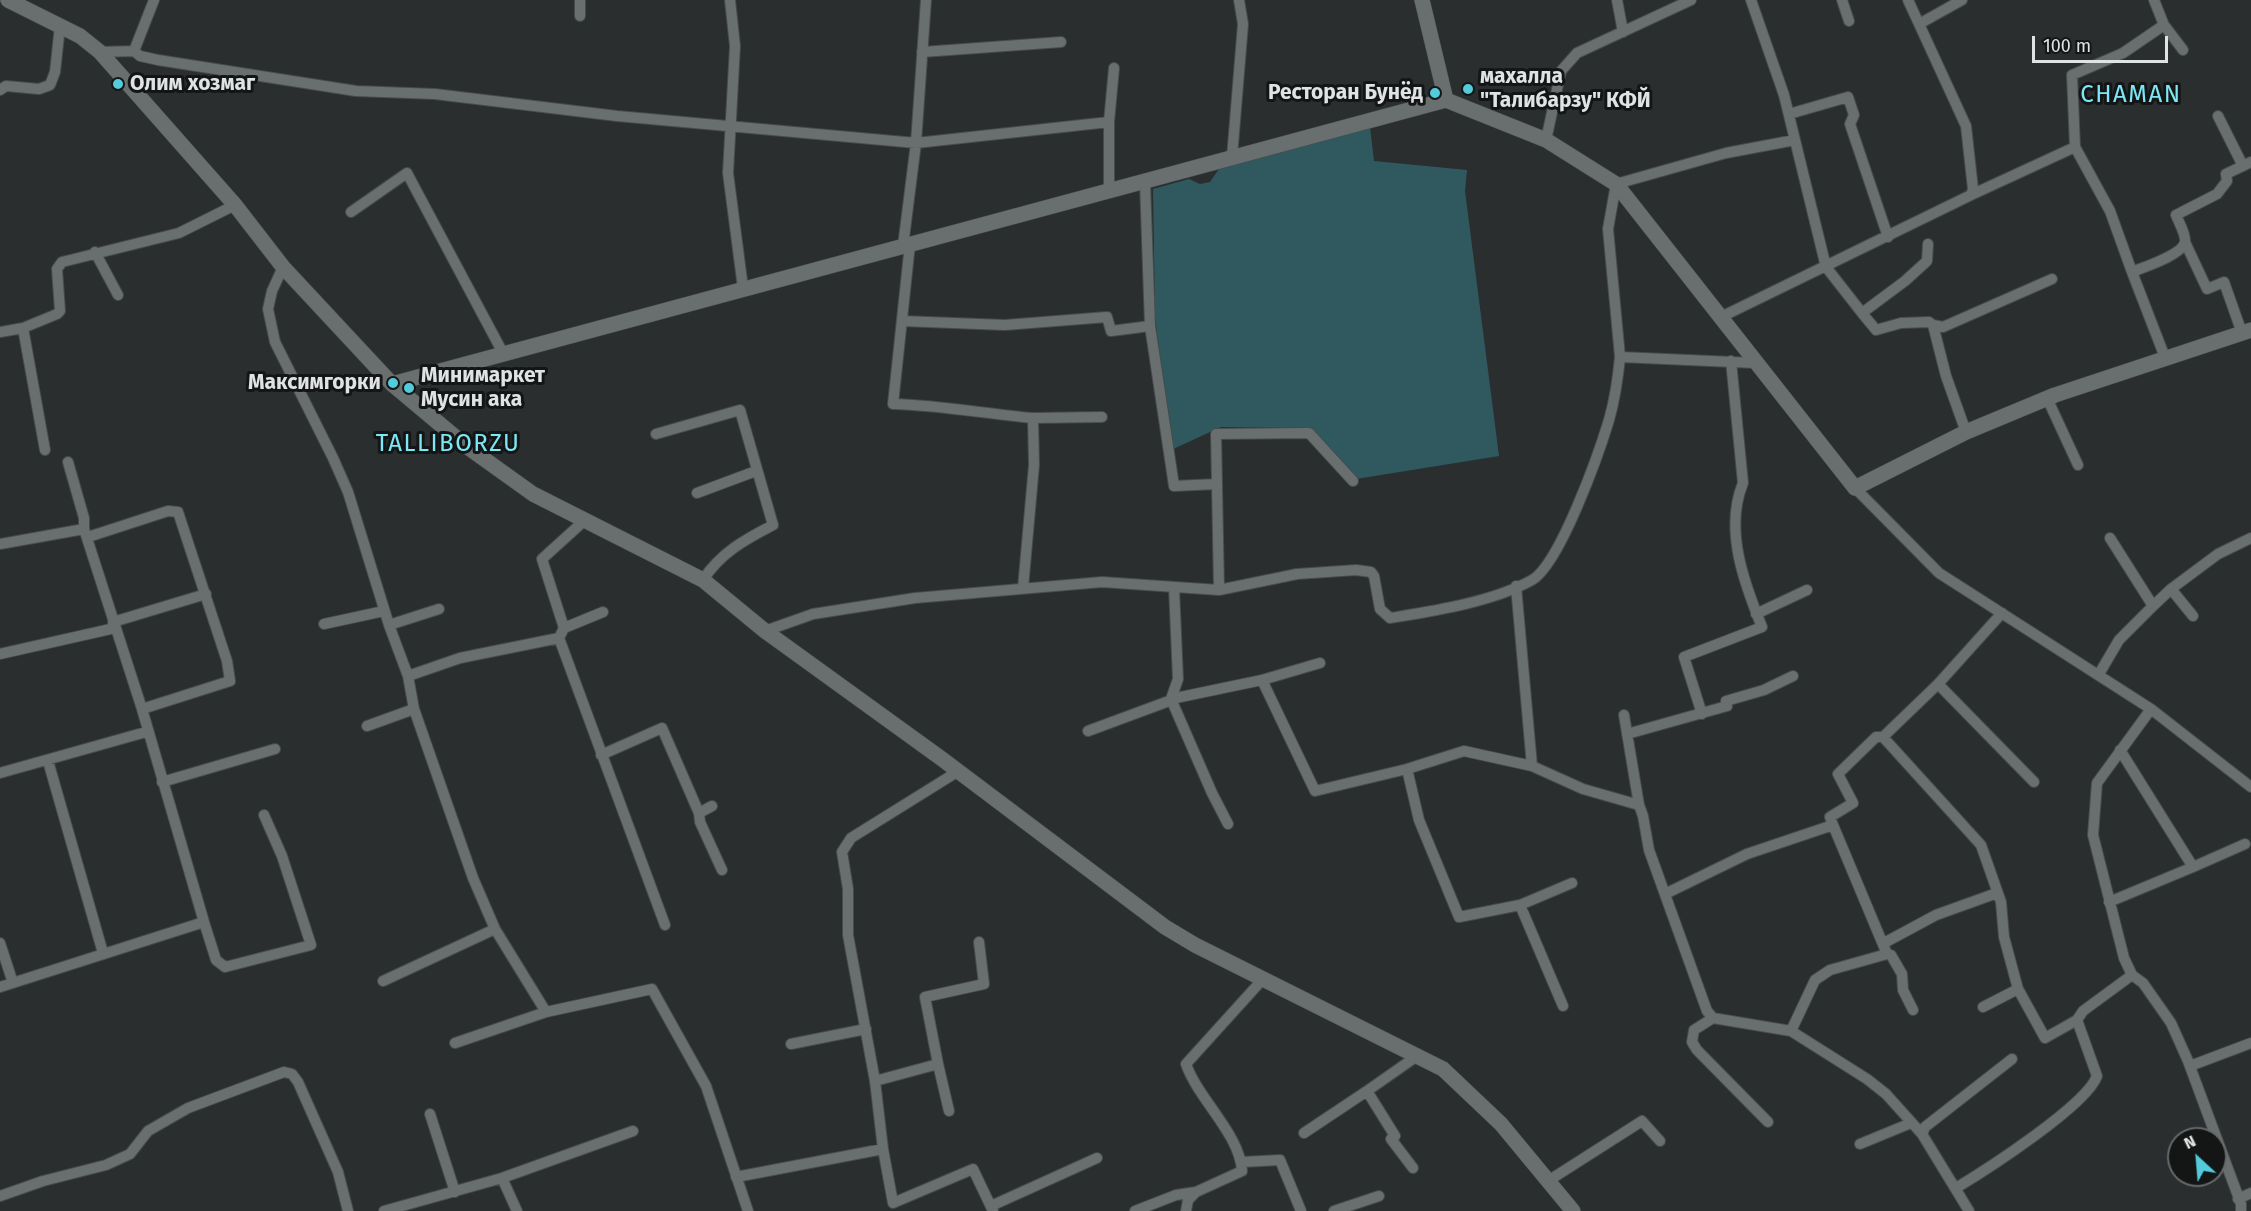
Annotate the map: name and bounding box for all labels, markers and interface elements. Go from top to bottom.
scale bar [2035,24,2172,62]
text: 100 m [2043,35,2091,57]
place label: махалла "Талибарзу" КФЙ [1480,64,1651,114]
place label: Олим хозмаг [130,71,255,97]
marker: Олим хозмаг [111,77,125,91]
place label: Ресторан Бунёд [1268,80,1423,106]
district label: CHAMAN [2080,81,2182,109]
marker: махалла "Талибарзу" КФЙ [1461,82,1475,96]
marker: Ресторан Бунёд [1428,86,1442,100]
place label: Минимаркет Мусин ака [421,363,545,413]
place label: Максимгорки [248,370,381,396]
marker: Максимгорки [386,376,400,390]
marker: Минимаркет Мусин ака [402,381,416,395]
district label: TALLIBORZU [376,430,520,458]
north arrow [2167,1127,2227,1187]
text: N [2181,1131,2199,1153]

